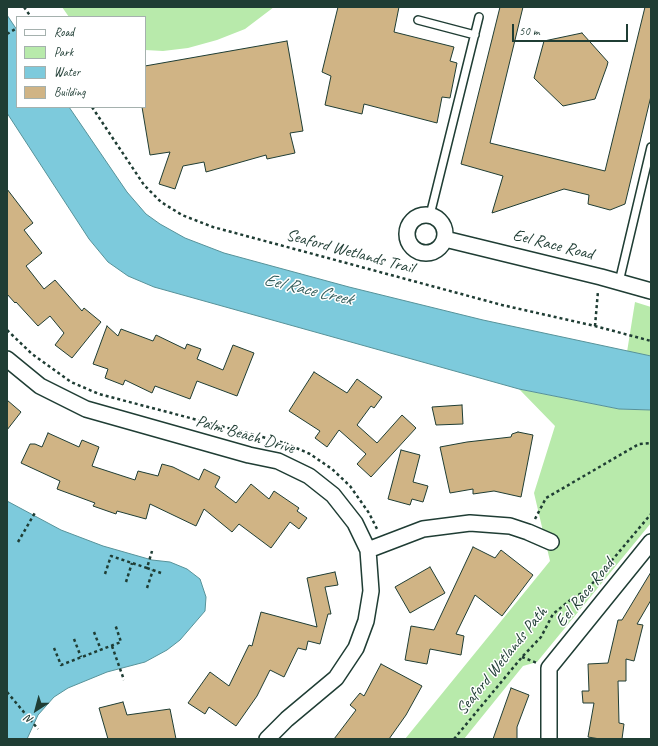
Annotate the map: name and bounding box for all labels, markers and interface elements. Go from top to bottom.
legend [16,16,146,108]
scale bar [514,16,630,42]
text: 50 m [519,23,539,39]
text: Road [54,24,74,40]
text: Park [54,44,73,60]
text: Water [54,64,80,80]
text: Building [54,84,86,100]
street label: Seaford Wetlands Trail [284,225,416,279]
street label: Eel Race Road [511,225,595,265]
water label: Eel Race Creek [262,269,354,311]
street label: Palm Beach Drive [193,411,297,459]
street label: Eel Race Road [551,555,619,631]
street label: Seaford Wetlands Path [452,603,552,719]
north arrow [16,690,56,730]
text: N [22,712,36,727]

